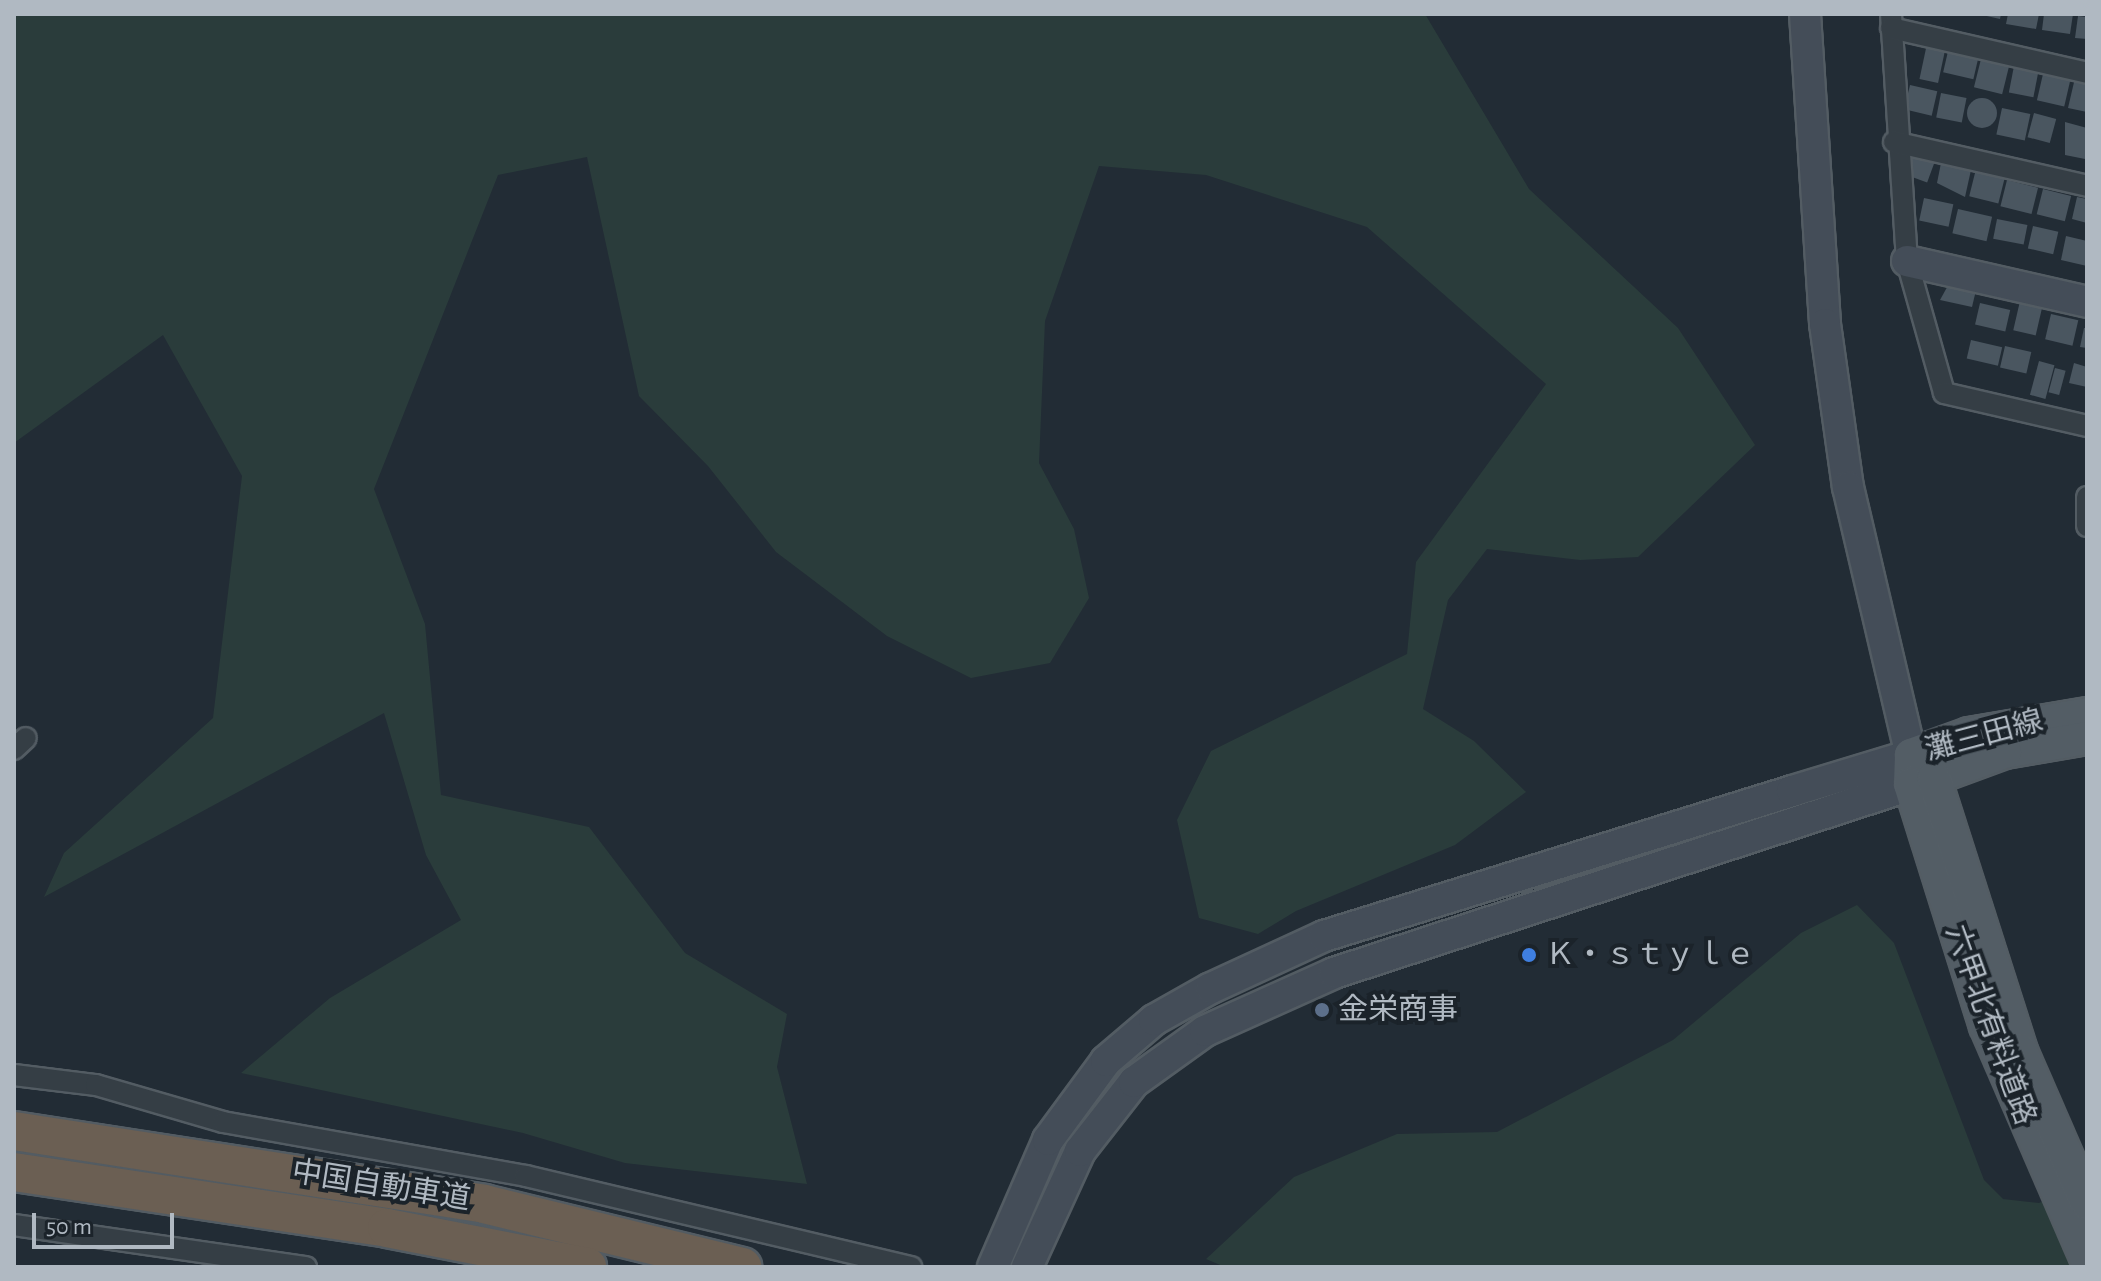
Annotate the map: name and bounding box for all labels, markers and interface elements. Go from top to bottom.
street label: 灘三田線 [1921,703,2047,769]
street label: 六甲北有料道路 [1937,920,2043,1130]
place label: Ｋ・ｓｔｙｌｅ [1545,937,1755,973]
marker: Ｋ・ｓｔｙｌｅ [1520,946,1538,964]
place label: 金栄商事 [1338,992,1458,1028]
marker: 金栄商事 [1313,1001,1331,1019]
street label: 中国自動車道 [289,1154,473,1218]
scale bar [36,1197,178,1247]
text: 50 m [46,1215,92,1239]

